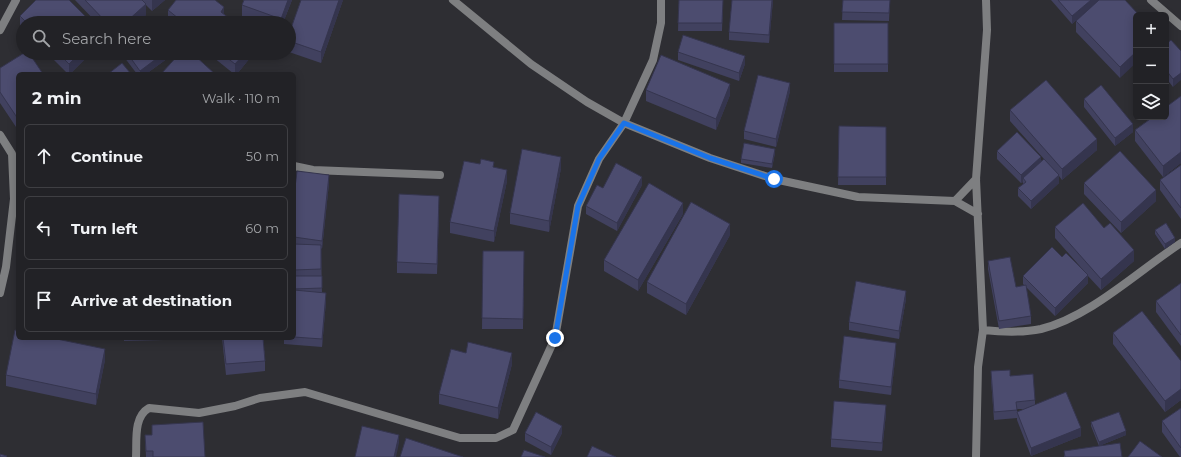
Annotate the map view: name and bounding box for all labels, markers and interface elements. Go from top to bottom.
map controls [1133,12,1169,120]
button: + [1133,12,1169,48]
search box [16,16,296,60]
icon: search [30,27,52,49]
text: Search here [62,29,151,48]
button: − [1133,48,1169,84]
button: layers [1133,84,1169,120]
text: 2 min [32,88,82,108]
text: Walk · 110 m [202,90,280,106]
icon: ahead [33,145,55,167]
text: Continue [71,147,143,166]
text: 50 m [246,148,279,164]
route start [765,170,783,188]
icon: left [33,217,55,239]
text: Turn left [71,219,138,238]
text: 60 m [245,220,279,236]
icon: arrive [33,289,55,311]
text: Arrive at destination [71,291,232,310]
route end [546,329,564,347]

